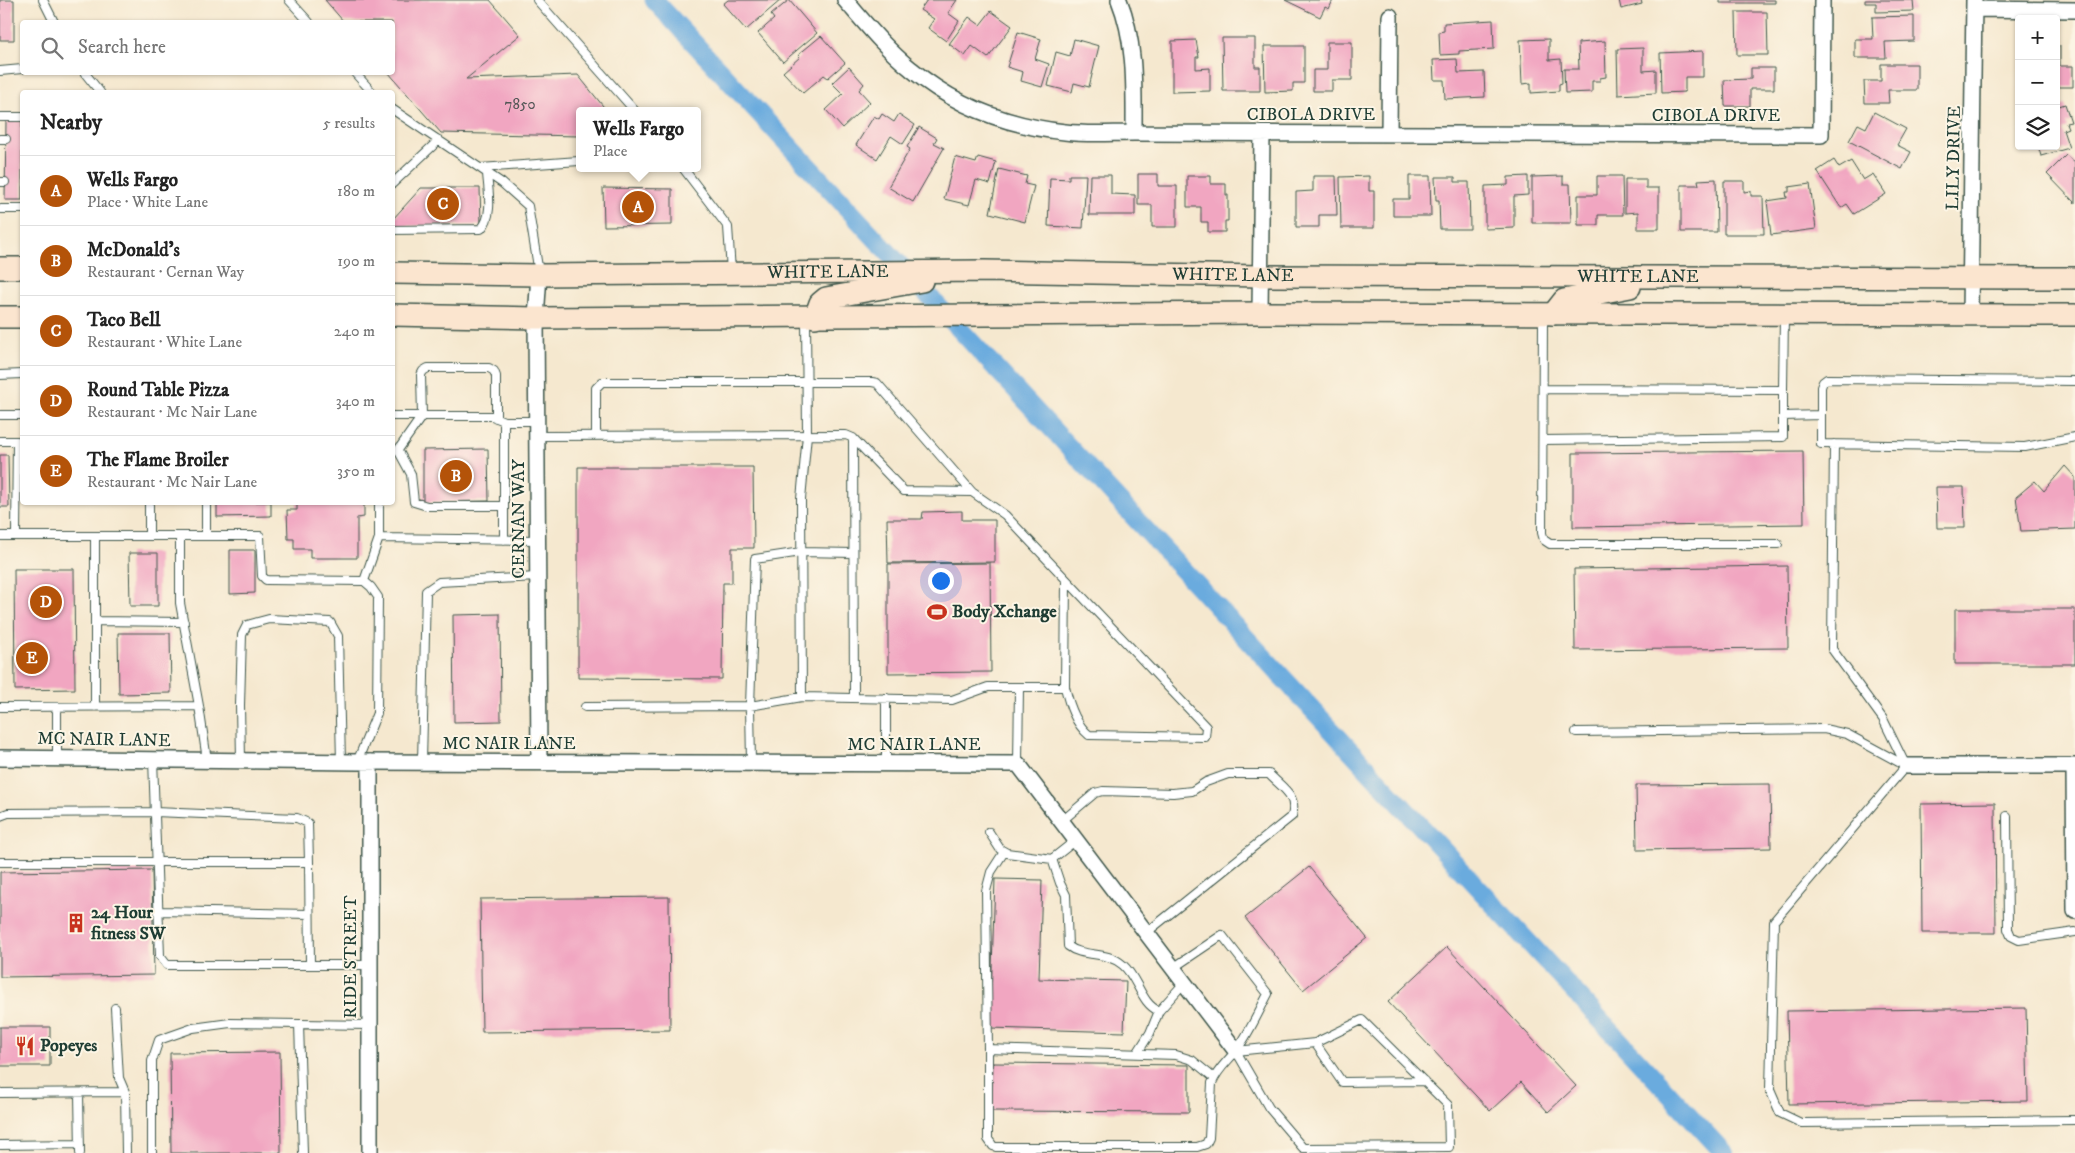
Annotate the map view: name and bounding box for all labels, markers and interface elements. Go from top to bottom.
map controls [2015,15,2060,150]
button: + [2015,15,2060,60]
search box [20,20,395,75]
icon: search [38,34,66,62]
text: Search here [78,36,166,59]
button: − [2015,60,2060,105]
house number: 7850 [505,95,535,114]
street label: CIBOLA DRIVE [1247,104,1376,126]
street label: CIBOLA DRIVE [1652,105,1781,127]
street label: LILY DRIVE [1942,105,1966,211]
button: layers [2015,105,2060,150]
popup [576,107,701,172]
text: Nearby [40,110,102,136]
text: 5 results [323,113,375,133]
text: Wells Fargo [593,118,684,141]
text: Place [593,141,627,161]
text: Wells Fargo [87,169,178,192]
text: A [51,181,61,201]
text: 180 m [337,181,375,201]
pin: C [427,185,459,223]
pin: A [622,188,654,226]
text: Place · White Lane [87,192,208,212]
text: McDonald's [87,239,180,262]
text: B [51,251,61,271]
text: 190 m [337,251,375,271]
street label: WHITE LANE [766,261,889,284]
text: Restaurant · Cernan Way [87,262,244,282]
street label: WHITE LANE [1171,263,1294,287]
street label: WHITE LANE [1576,266,1699,288]
text: Taco Bell [87,309,161,332]
text: C [51,321,61,341]
text: 240 m [334,321,375,341]
text: Restaurant · White Lane [87,332,242,352]
text: Round Table Pizza [87,379,229,402]
text: D [50,391,62,411]
text: 340 m [336,391,375,411]
text: Restaurant · Mc Nair Lane [87,402,257,422]
text: The Flame Broiler [87,449,229,472]
pin: B [440,457,472,495]
street label: CERNAN WAY [508,459,530,579]
text: E [50,461,62,481]
text: 350 m [337,461,375,481]
text: Restaurant · Mc Nair Lane [87,472,257,492]
your location [928,568,954,594]
pin: D [30,583,62,621]
sports icon: Body Xchange [926,601,948,623]
place label: Body Xchange [952,601,1057,623]
pin: E [16,639,48,677]
street label: MC NAIR LANE [37,728,171,752]
street label: MC NAIR LANE [442,733,576,755]
street label: MC NAIR LANE [847,734,981,756]
street label: RIDE STREET [340,895,362,1019]
place label: 24 Hour fitness SW [91,902,166,945]
building icon: 24 Hour fitness SW [65,912,87,934]
restaurant icon: Popeyes [14,1035,36,1057]
place label: Popeyes [40,1035,97,1057]

